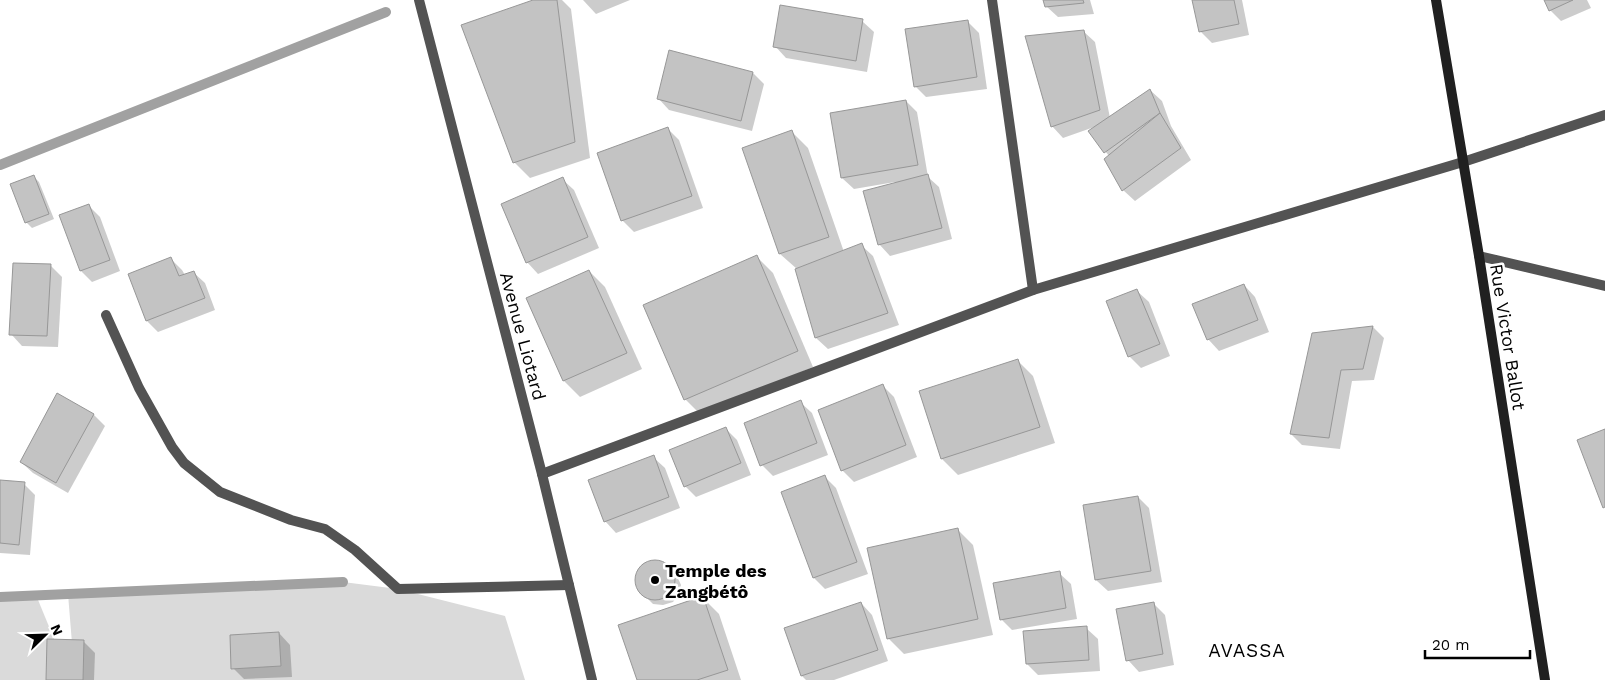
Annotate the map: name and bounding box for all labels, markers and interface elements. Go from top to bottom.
street label: Rue Victor Ballot [1486,262,1530,412]
street label: Avenue Liotard [496,269,550,403]
place label: Temple des Zangbétô [665,560,767,602]
marker: Temple des Zangbétô [649,574,661,586]
north arrow [20,610,70,660]
text: N [48,622,66,638]
scale bar [1425,628,1530,660]
text: 20 m [1432,636,1470,654]
district label: AVASSA [1208,639,1286,662]

